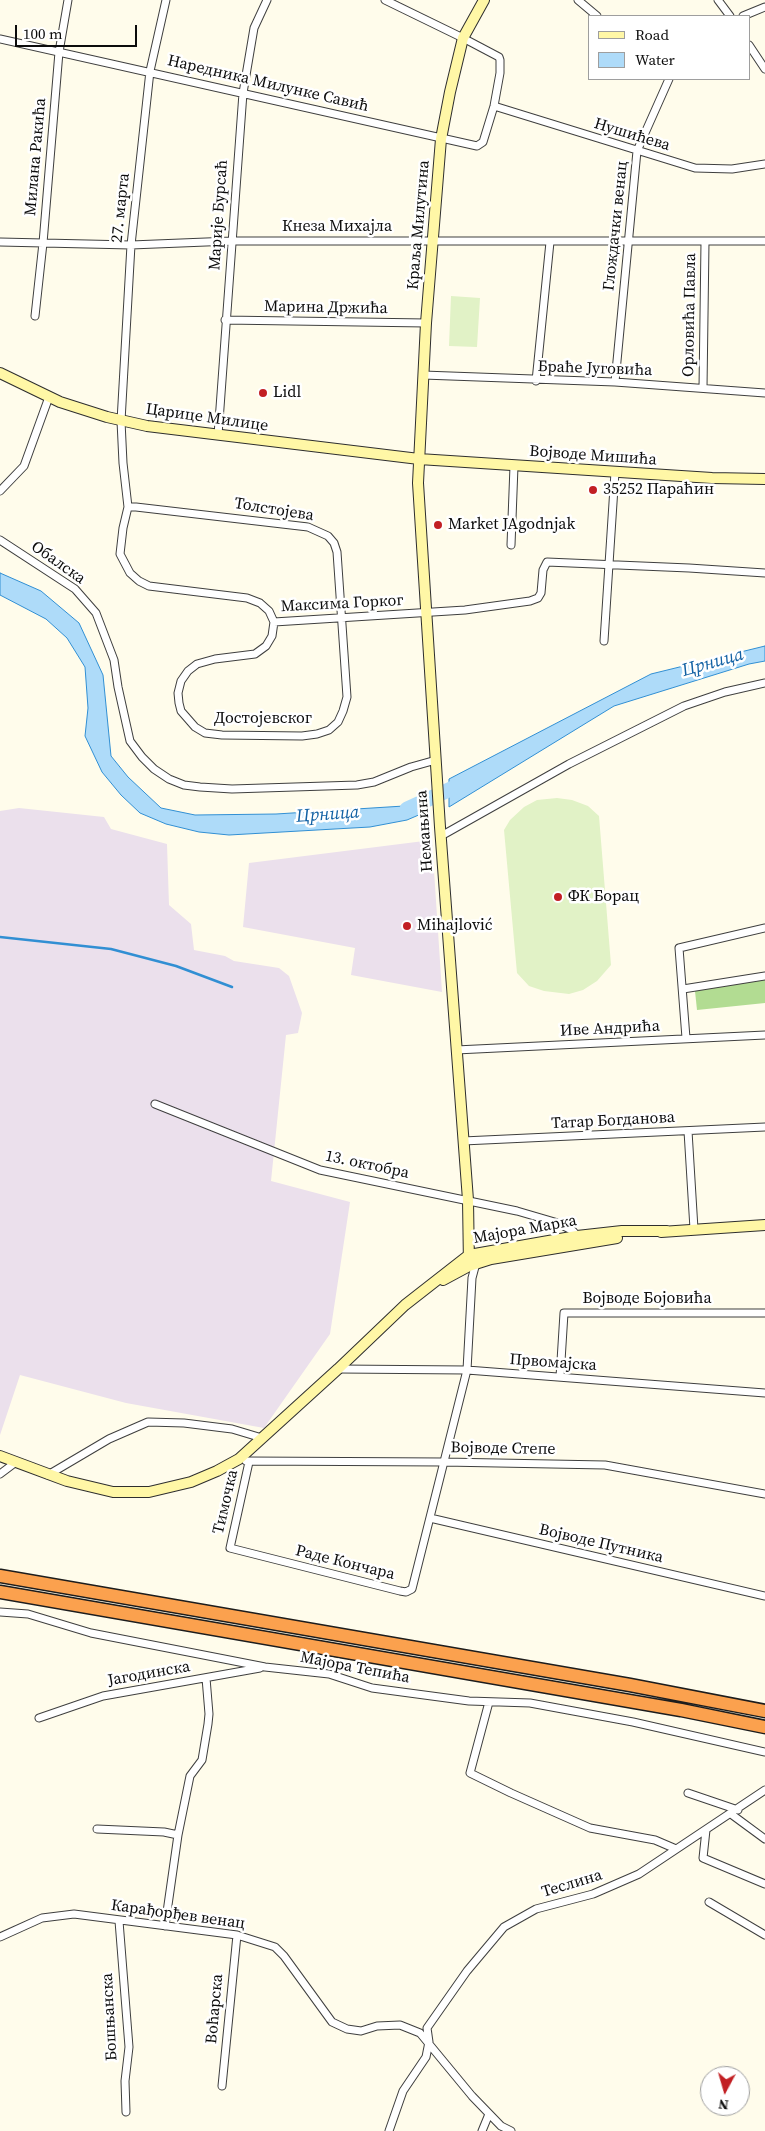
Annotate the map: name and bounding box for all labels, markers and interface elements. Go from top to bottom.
scale bar [18,15,140,47]
legend [588,15,750,80]
text: 100 m [23,23,63,44]
text: Road [635,24,669,45]
text: Water [635,49,675,70]
street label: Наредника Милунке Савић [166,51,370,117]
street label: Милана Ракића [21,97,51,217]
street label: Нушићева [592,114,672,156]
street label: Марије Бурсаћ [206,159,232,271]
street label: Краља Милутина [404,159,434,291]
street label: Глождачки венац [600,160,632,292]
street label: 27. марта [108,172,134,244]
street label: Кнеза Михајла [282,217,392,237]
street label: Орловића Павла [679,253,701,377]
street label: Марина Држића [264,297,388,319]
street label: Браће Југовића [537,357,653,381]
place label: Lidl [273,383,301,403]
marker: Lidl [257,387,269,399]
street label: Царице Милице [144,400,270,436]
street label: Војводе Мишића [529,442,657,470]
place label: 35252 Параћин [603,480,714,500]
marker: 35252 Параћин [587,484,599,496]
street label: Толстојева [233,494,315,526]
place label: Market JAgodnjak [448,515,575,535]
marker: Market JAgodnjak [432,519,444,531]
street label: Обалска [27,537,89,589]
street label: Максима Горког [280,591,404,617]
water label: Црница [680,644,746,682]
street label: Достојевског [214,709,312,729]
street label: Немањина [413,789,437,873]
water label: Црница [296,802,360,828]
place label: ФК Борац [568,887,639,907]
marker: ФК Борац [552,891,564,903]
place label: Mihajlović [417,916,493,936]
marker: Mihajlović [401,920,413,932]
street label: Иве Андрића [560,1017,660,1041]
street label: Татар Богданова [551,1108,675,1134]
street label: 13. октобра [323,1147,411,1183]
street label: Мајора Марка [472,1211,578,1249]
street label: Војводе Бојовића [582,1289,712,1309]
street label: Првомајска [509,1350,597,1376]
street label: Војводе Степе [450,1438,556,1460]
street label: Тимочка [209,1468,243,1536]
street label: Војводе Путника [537,1520,665,1568]
street label: Раде Кончара [293,1541,397,1585]
street label: Мајора Тепића [299,1648,411,1688]
street label: Јагодинска [106,1657,192,1691]
street label: Теслина [539,1866,605,1902]
street label: Карађорђев венац [110,1896,246,1934]
street label: Бошњанска [98,1973,122,2061]
street label: Воћарска [202,1973,228,2045]
north arrow [700,2066,750,2116]
text: N [717,2094,730,2115]

